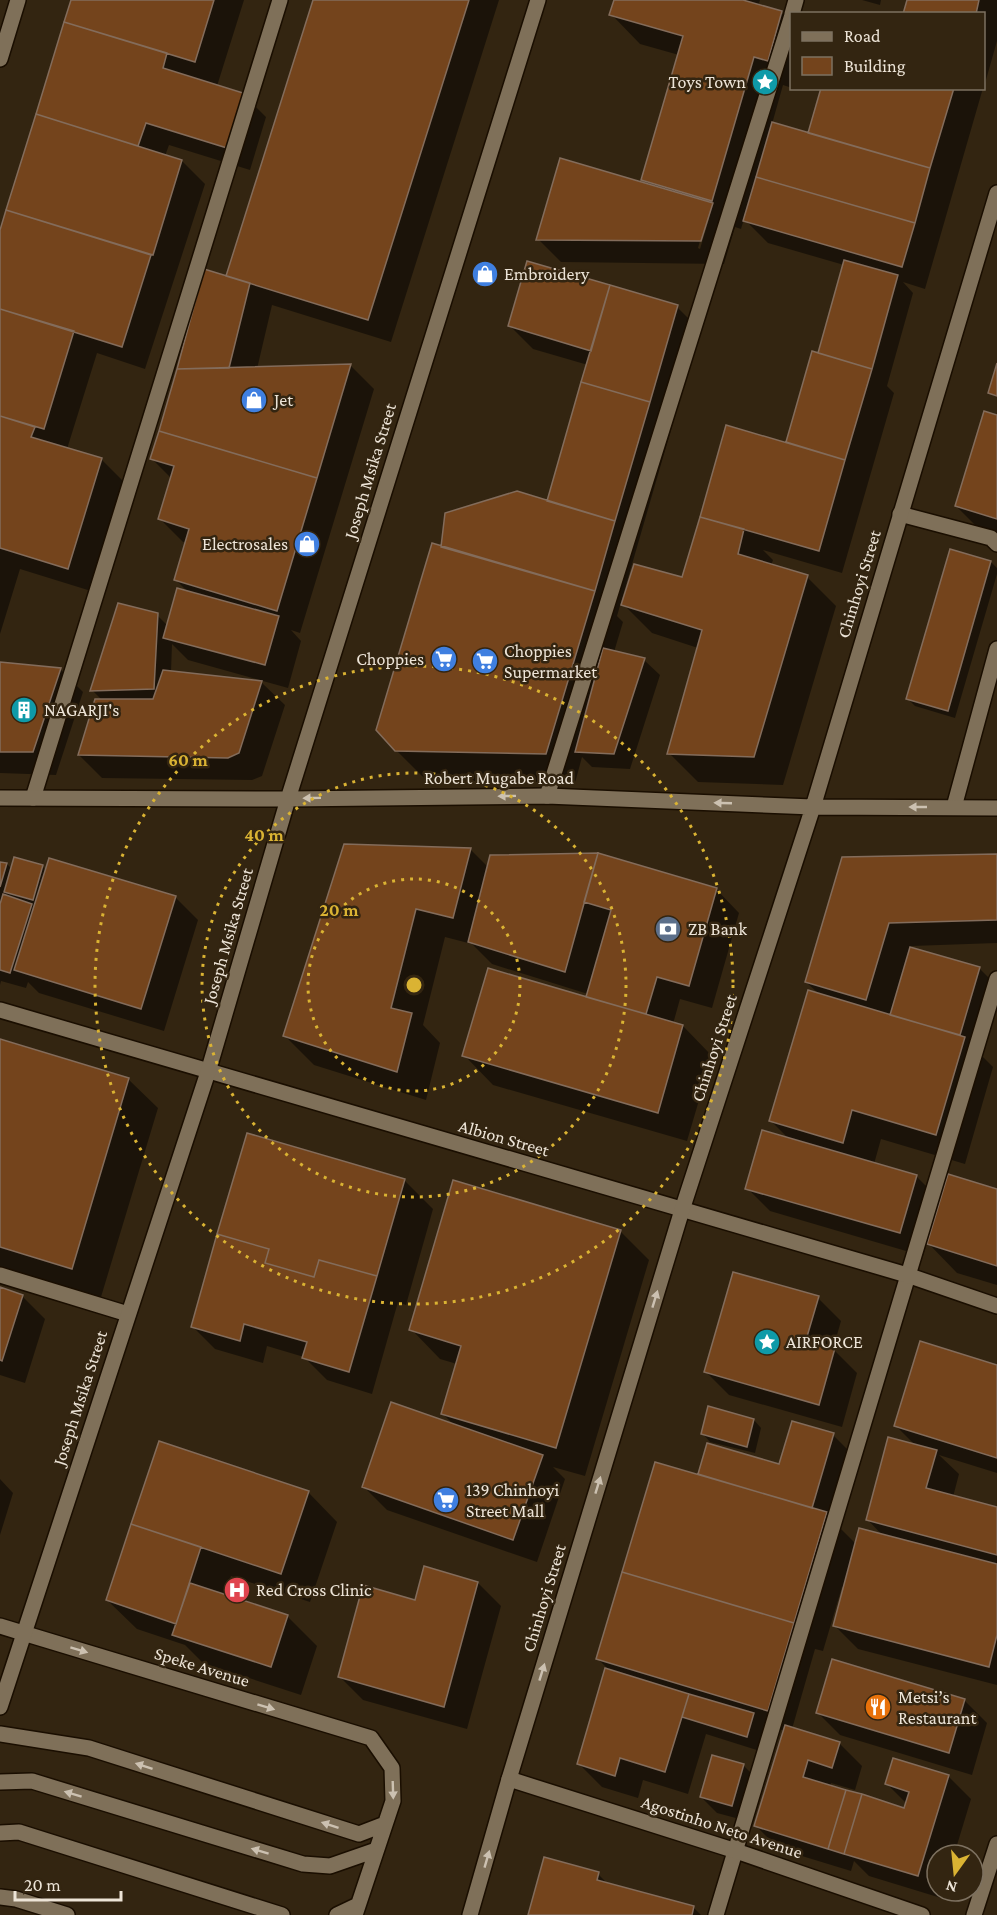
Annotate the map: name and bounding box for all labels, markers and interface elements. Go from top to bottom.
legend [790,12,985,90]
text: Road [844,26,881,46]
text: Building [844,56,906,76]
place icon: Toys Town [750,67,780,97]
place label: Toys Town [668,72,746,92]
shop icon: Embroidery [470,259,500,289]
place label: Embroidery [504,264,590,284]
shop icon: Jet [239,385,269,415]
place label: Jet [272,390,294,410]
street label: Joseph Msika Street [339,400,400,543]
street label: Chinhoyi Street [833,527,885,640]
shop icon: Electrosales [292,529,322,559]
place label: Electrosales [202,534,288,554]
place label: Choppies Supermarket [504,641,598,682]
supermarket icon: Choppies [429,644,459,674]
supermarket icon: Choppies Supermarket [470,646,500,676]
place label: Choppies [356,649,424,669]
building icon: NAGARJI's [9,695,39,725]
place label: NAGARJI's [44,700,119,720]
text: 60 m [168,750,208,770]
street label: Robert Mugabe Road [424,768,575,788]
one-way arrow [497,791,516,801]
one-way arrow [302,794,321,803]
one-way arrow [713,798,732,807]
one-way arrow [908,802,927,812]
text: 40 m [244,825,284,845]
street label: Joseph Msika Street [198,865,257,1008]
text: 20 m [320,900,359,920]
bank icon: ZB Bank [653,914,683,944]
place label: ZB Bank [688,919,747,939]
centre of rings [404,975,424,995]
street label: Chinhoyi Street [687,991,741,1104]
street label: Albion Street [457,1116,552,1161]
one-way arrow [651,1289,660,1307]
street label: Joseph Msika Street [48,1327,112,1470]
place icon: AIRFORCE [752,1327,782,1357]
place label: AIRFORCE [786,1332,863,1352]
one-way arrow [594,1476,603,1494]
place label: 139 Chinhoyi Street Mall [466,1480,560,1521]
supermarket icon: 139 Chinhoyi Street Mall [431,1485,461,1515]
street label: Chinhoyi Street [518,1541,570,1654]
hospital icon: Red Cross Clinic [222,1575,252,1605]
place label: Red Cross Clinic [256,1580,372,1600]
street label: Speke Avenue [152,1643,252,1691]
one-way arrow [70,1646,88,1655]
one-way arrow [538,1663,547,1681]
place label: Metsi’s Restaurant [898,1687,978,1728]
restaurant icon: Metsi’s Restaurant [863,1692,893,1722]
one-way arrow [257,1703,275,1712]
one-way arrow [135,1760,153,1770]
one-way arrow [388,1780,397,1799]
one-way arrow [64,1789,82,1798]
street label: Agostinho Neto Avenue [639,1792,805,1862]
one-way arrow [321,1820,339,1829]
north arrow [925,1843,985,1903]
one-way arrow [251,1846,269,1855]
one-way arrow [482,1850,492,1868]
scale bar [15,1864,122,1902]
text: 20 m [24,1875,61,1895]
text: N [944,1877,959,1897]

